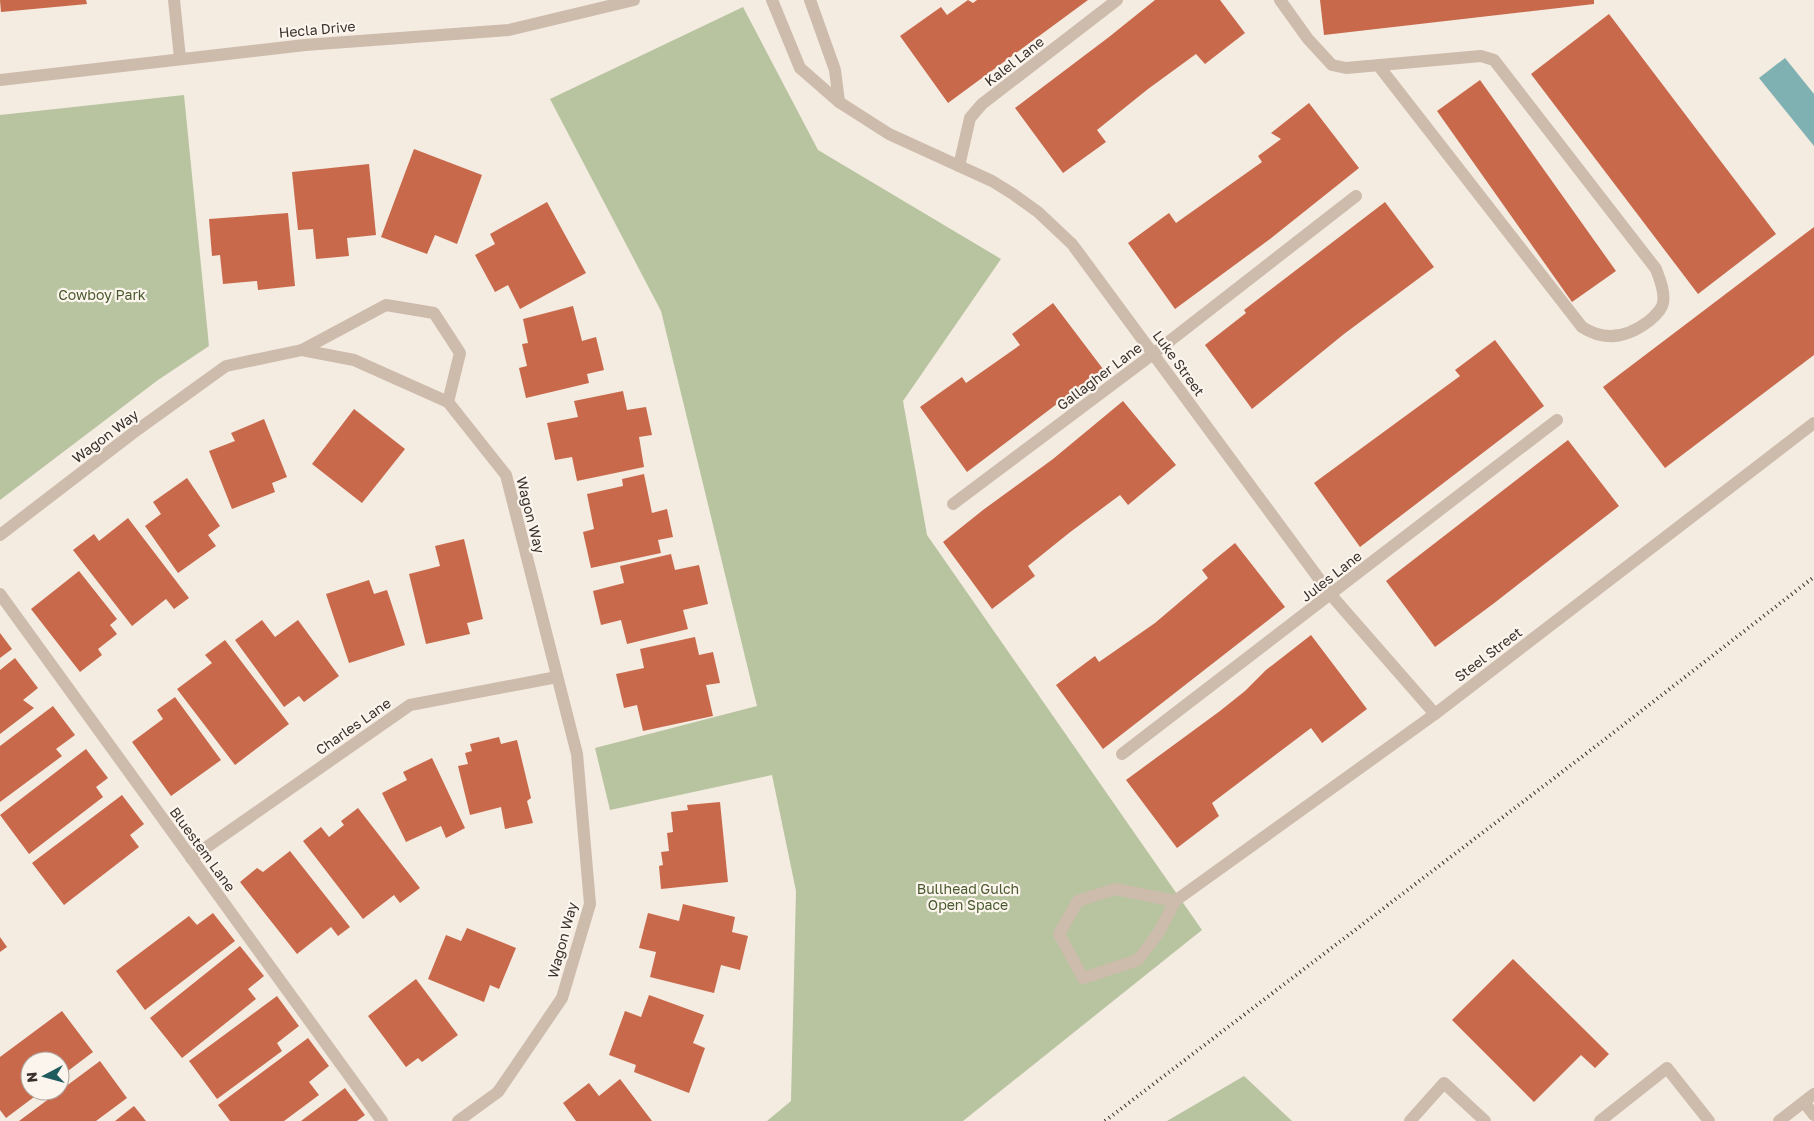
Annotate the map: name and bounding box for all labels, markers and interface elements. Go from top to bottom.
street label: Hecla Drive [278,17,356,41]
street label: Kalel Lane [981,33,1047,89]
park label: Cowboy Park [58,286,146,303]
street label: Luke Street [1150,327,1208,399]
street label: Gallagher Lane [1053,339,1145,413]
street label: Wagon Way [69,406,141,466]
street label: Wagon Way [513,475,549,555]
street label: Jules Lane [1297,547,1365,605]
street label: Steel Street [1451,623,1525,685]
street label: Charles Lane [312,694,394,758]
street label: Bluestem Lane [167,803,239,895]
park label: Bullhead Gulch Open Space [917,880,1019,913]
street label: Wagon Way [544,900,580,980]
north arrow [20,1051,70,1101]
text: N [23,1071,41,1084]

